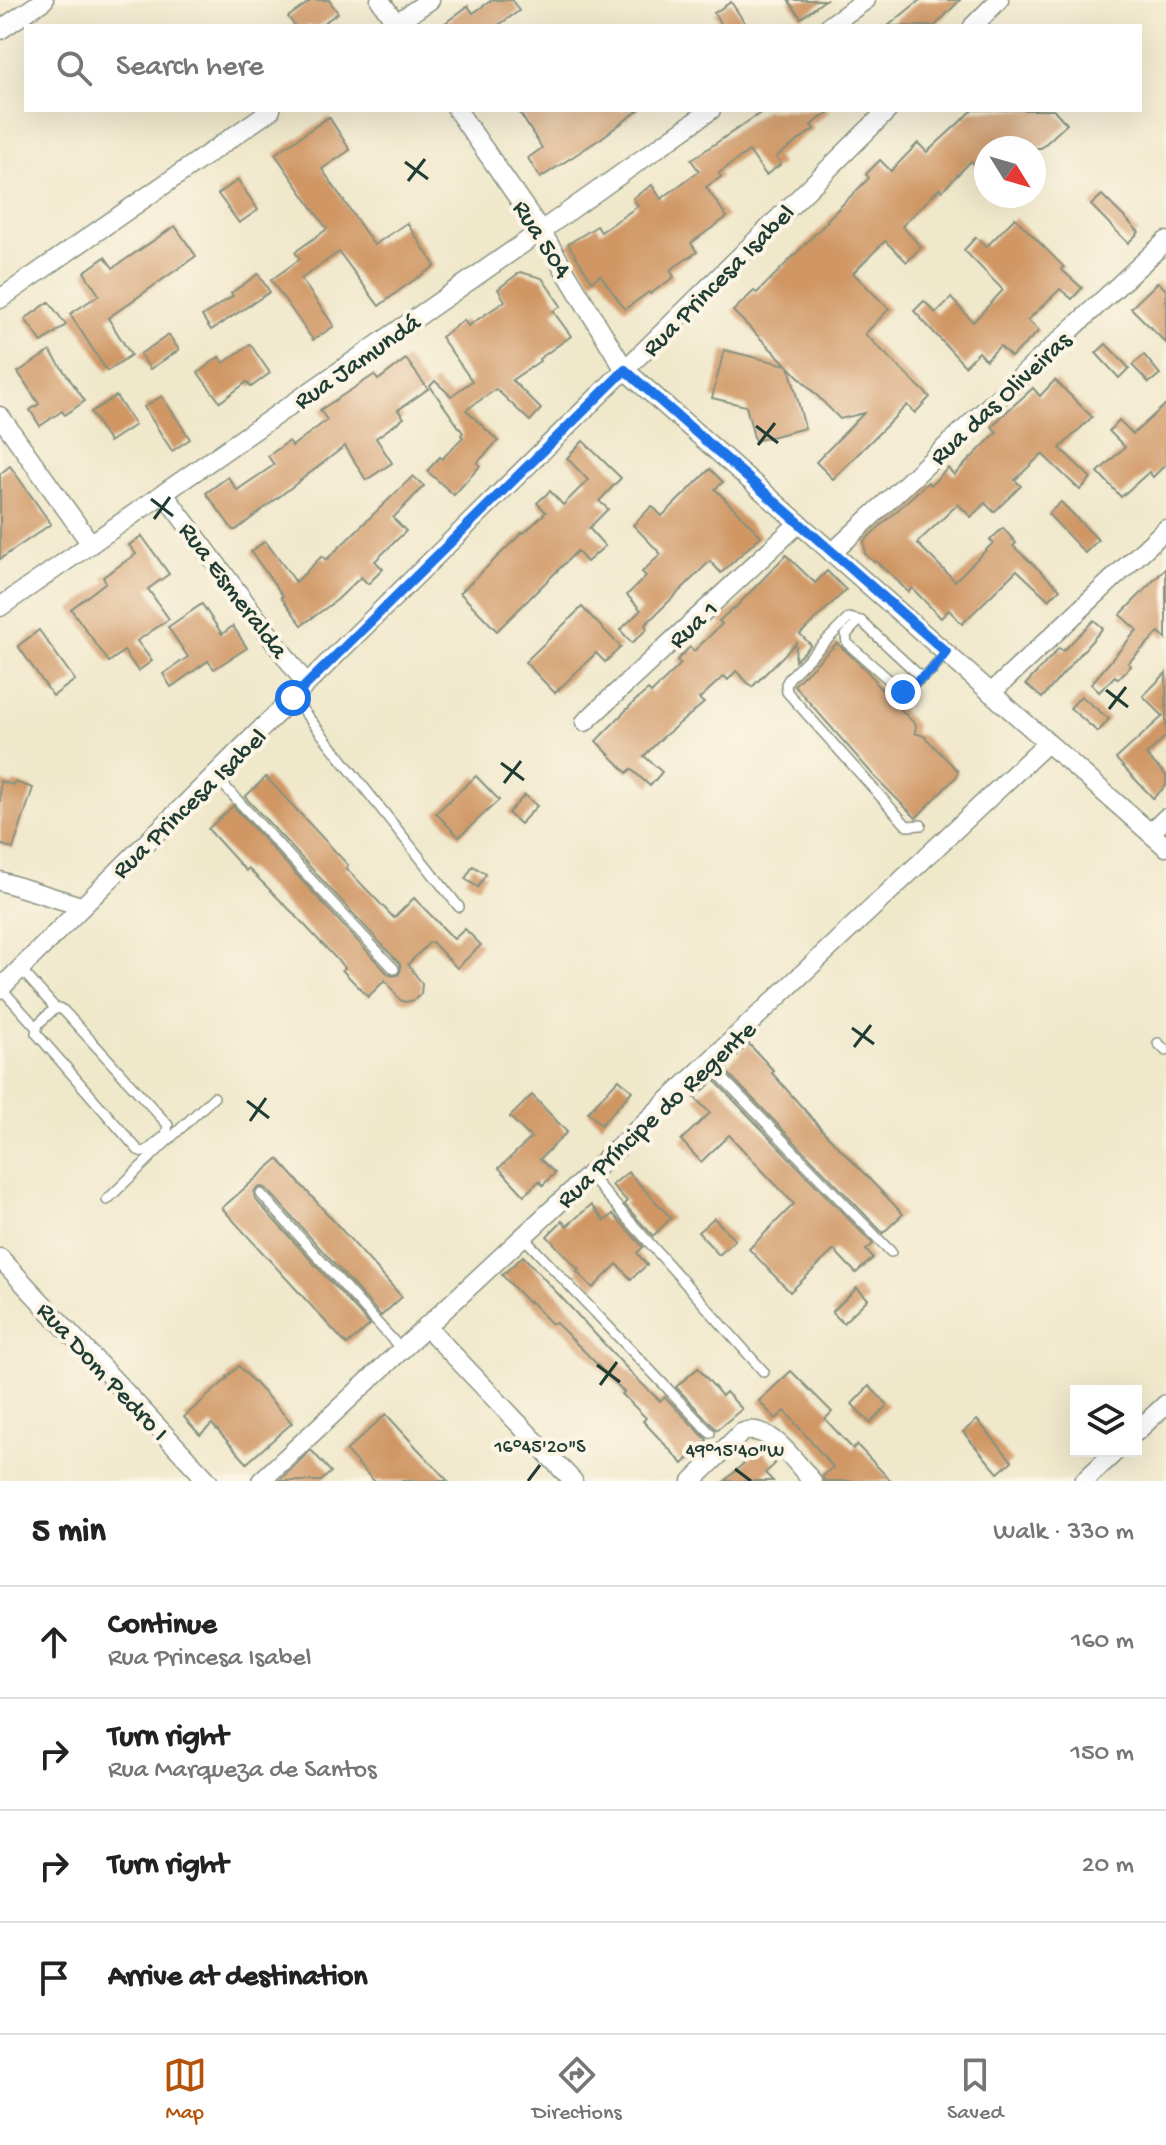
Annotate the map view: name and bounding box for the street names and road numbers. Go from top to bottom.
street label: Rua 504 [503,195,577,285]
street label: Rua Princesa Isabel [637,199,803,365]
street label: Rua Jamundá [289,308,429,419]
street label: Rua das Oliveiras [925,326,1080,474]
street label: Rua Esmeralda [170,517,294,667]
street label: Rua 1 [664,596,726,657]
street label: Rua Princesa Isabel [107,723,275,887]
street label: Rua Príncipe do Regente [552,1015,765,1217]
street label: Rua Dom Pedro I [28,1297,173,1449]

